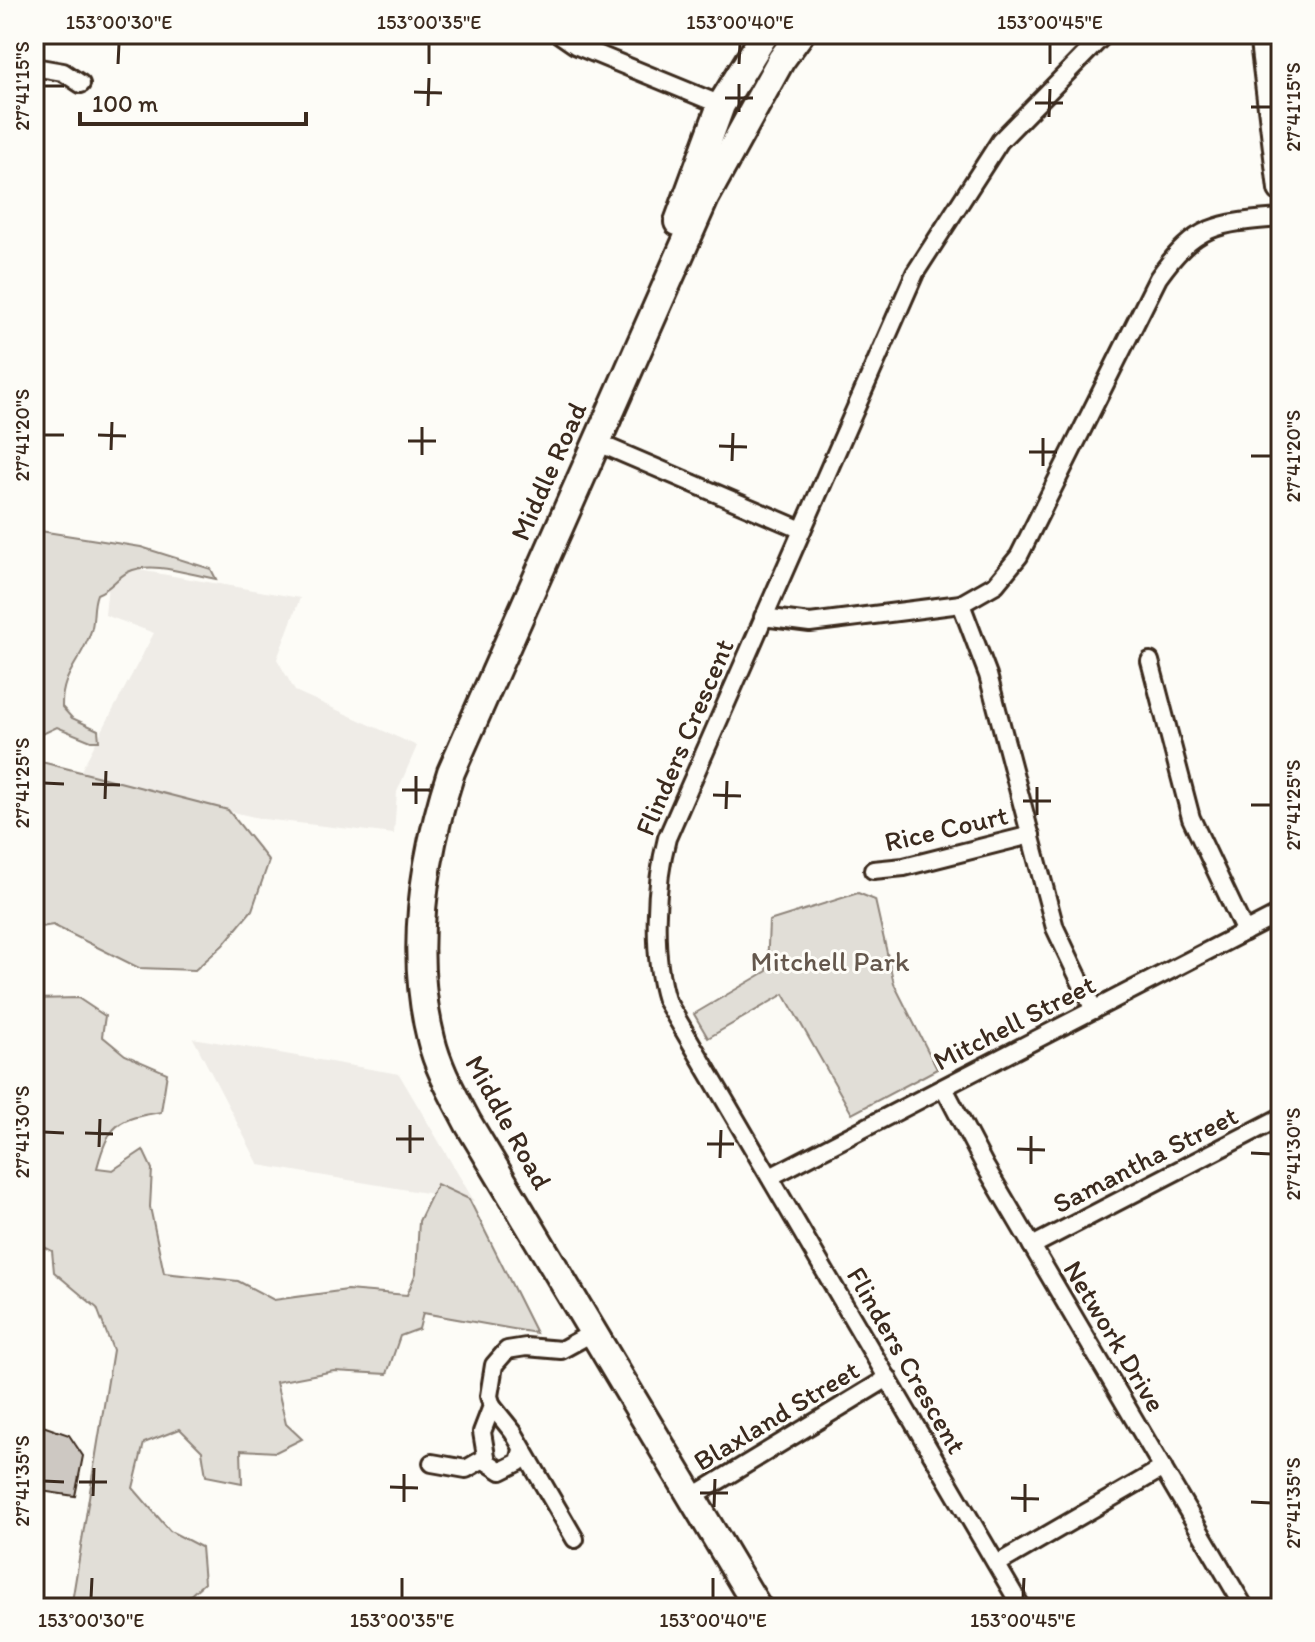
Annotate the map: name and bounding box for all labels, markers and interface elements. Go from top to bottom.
text: 153°00'30"E [66,10,172,34]
text: 153°00'35"E [377,10,481,34]
text: 153°00'40"E [686,10,794,34]
text: 153°00'45"E [997,10,1103,34]
text: 27°41'15"S [10,41,34,131]
text: 27°41'15"S [1281,62,1305,152]
scale bar [80,76,306,126]
text: 100 m [92,89,158,118]
text: 27°41'20"S [10,389,34,481]
street label: Middle Road [502,396,594,546]
text: 27°41'20"S [1281,410,1305,502]
street label: Flinders Crescent [627,634,741,840]
text: 27°41'25"S [10,738,34,828]
text: 27°41'25"S [1281,760,1305,850]
street label: Rice Court [881,797,1011,859]
park label: Mitchell Park [751,944,910,978]
street label: Mitchell Street [927,967,1101,1077]
street label: Middle Road [458,1049,560,1196]
text: 27°41'30"S [10,1085,34,1179]
street label: Samantha Street [1047,1098,1243,1220]
text: 27°41'30"S [1281,1107,1305,1201]
street label: Network Drive [1057,1254,1173,1418]
street label: Flinders Crescent [840,1260,974,1460]
street label: Blaxland Street [687,1352,865,1478]
text: 27°41'35"S [10,1435,34,1527]
text: 27°41'35"S [1281,1457,1305,1549]
text: 153°00'30"E [38,1608,144,1632]
text: 153°00'35"E [350,1608,454,1632]
text: 153°00'40"E [659,1608,767,1632]
text: 153°00'45"E [970,1608,1076,1632]

